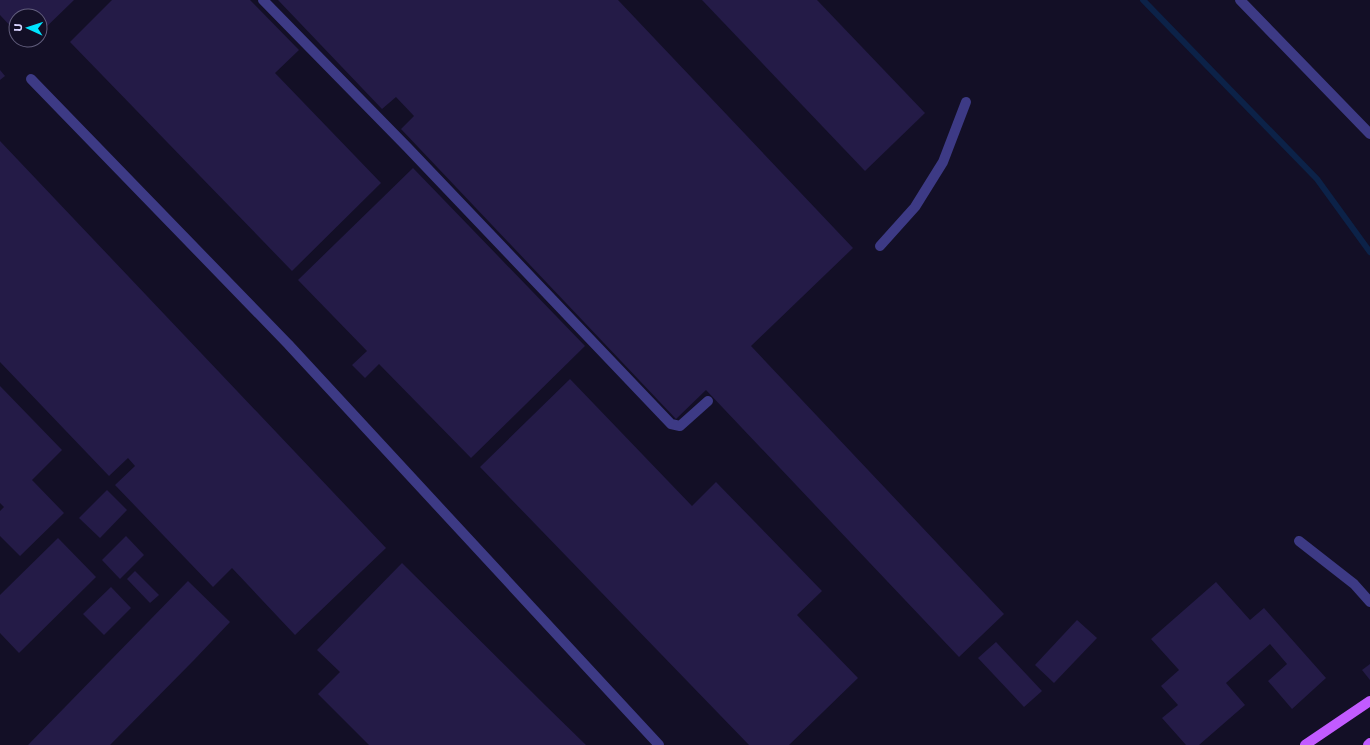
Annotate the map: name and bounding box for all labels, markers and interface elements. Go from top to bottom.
north arrow [8,8,48,48]
text: U [11,23,24,32]

